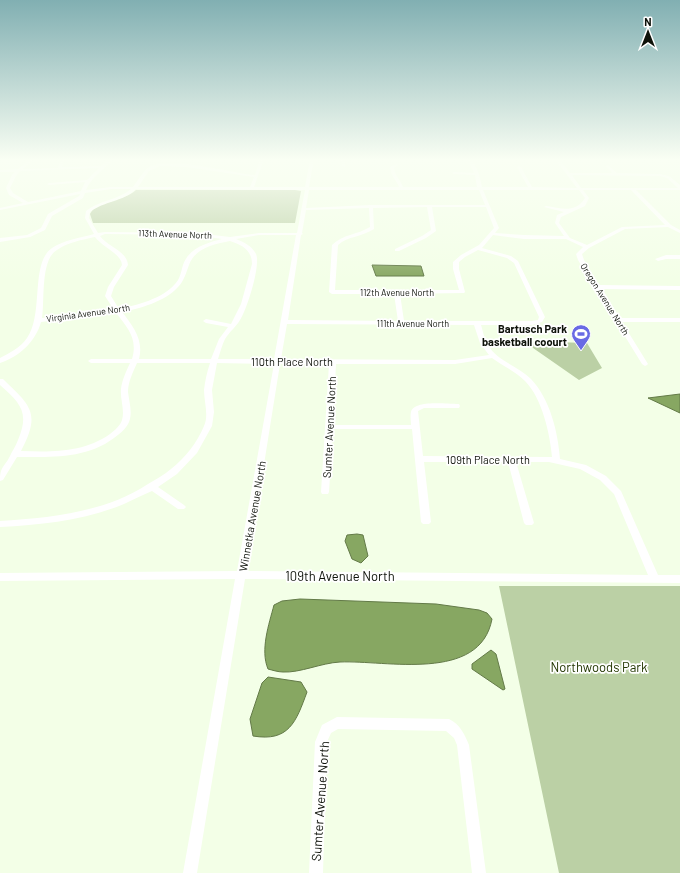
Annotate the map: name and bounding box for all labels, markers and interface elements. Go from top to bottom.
north arrow [628,12,668,52]
text: N [644,15,652,28]
street label: 113th Avenue North [138,227,212,241]
street label: Oregon Avenue North [578,261,632,337]
street label: 112th Avenue North [360,287,434,298]
street label: Virginia Avenue North [45,302,131,324]
street label: 111th Avenue North [377,318,449,329]
place label: Bartusch Park basketball coourt [482,322,567,348]
sports icon: Bartusch Park basketball coourt [570,323,592,351]
street label: 110th Place North [251,355,333,368]
street label: Sumter Avenue North [320,376,338,478]
street label: 109th Place North [446,453,530,466]
street label: Winnetka Avenue North [236,460,268,572]
street label: 109th Avenue North [285,568,395,584]
park label: Northwoods Park [550,659,648,675]
street label: Sumter Avenue North [308,740,332,862]

